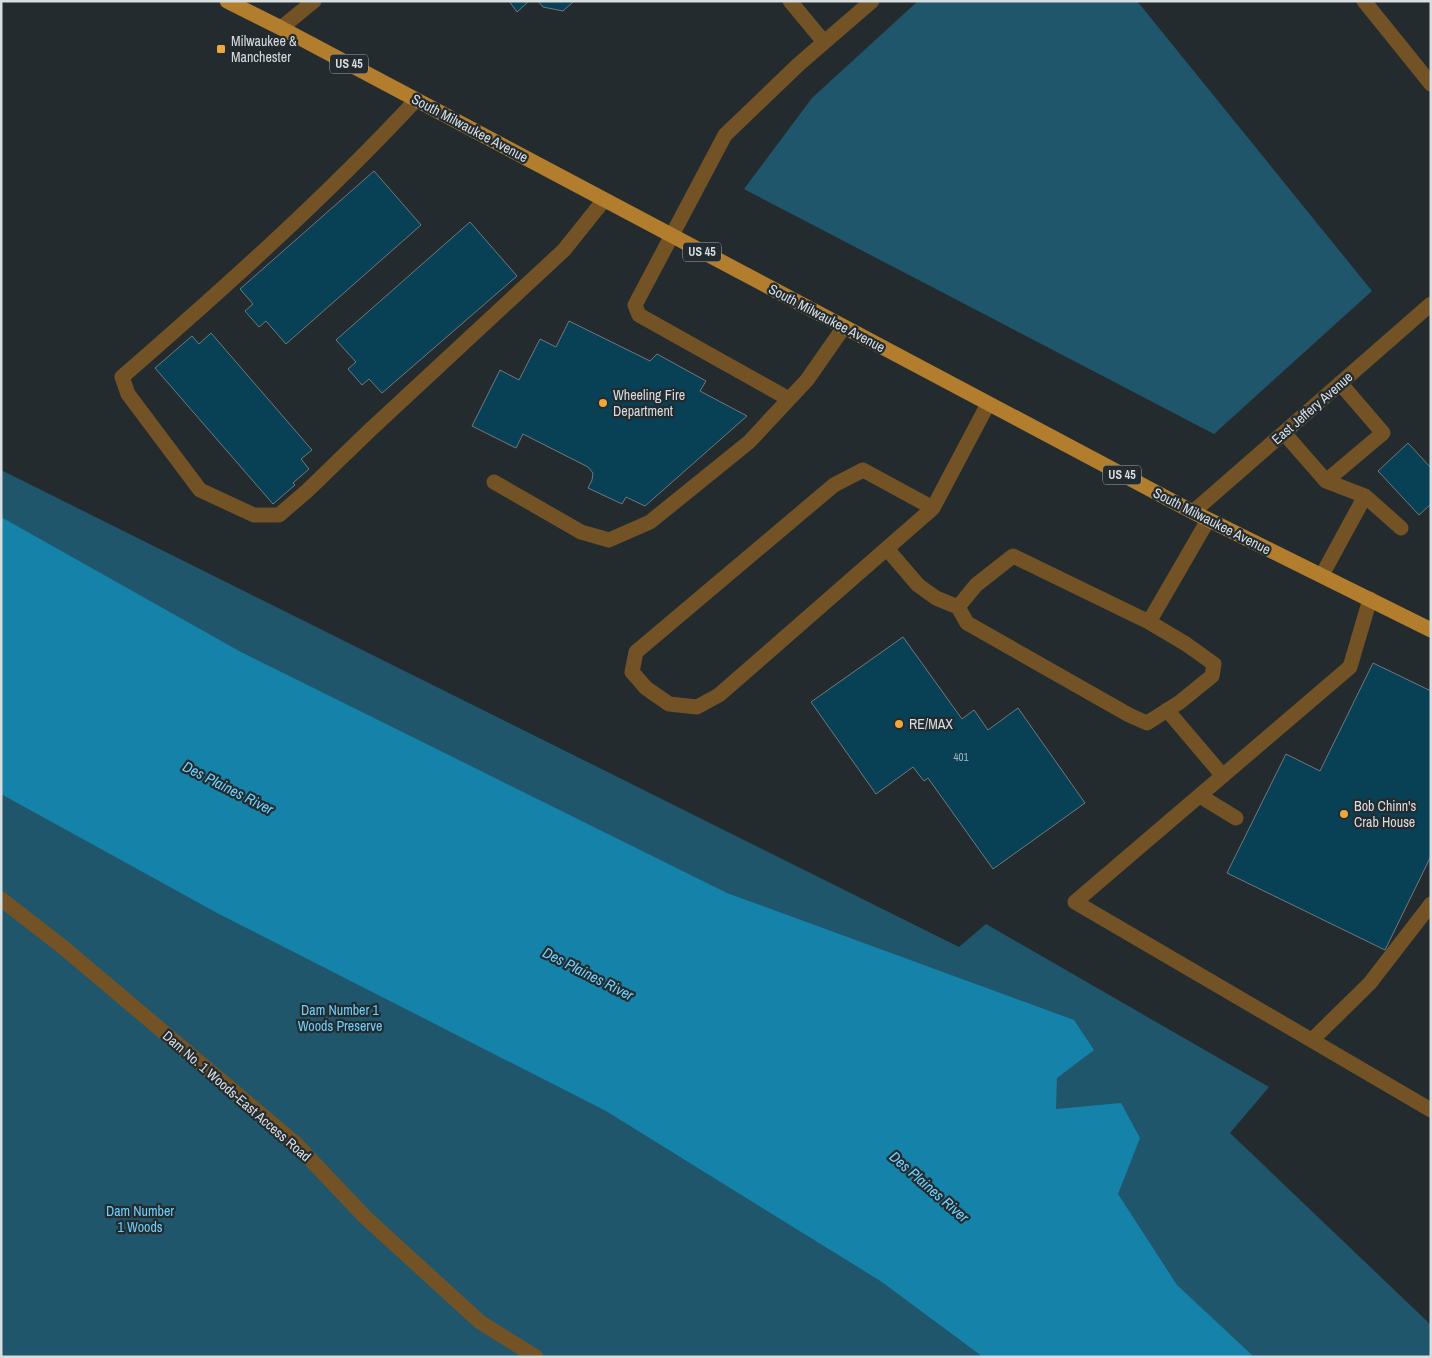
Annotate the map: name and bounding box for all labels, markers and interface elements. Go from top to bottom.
place label: Milwaukee & Manchester [231,32,297,66]
marker: Milwaukee & Manchester [215,43,227,55]
road number: US 45 [330,54,368,74]
street label: South Milwaukee Avenue [409,90,531,166]
road number: US 45 [683,242,721,262]
street label: South Milwaukee Avenue [766,280,888,356]
street label: East Jeffery Avenue [1268,368,1356,448]
place label: Wheeling Fire Department [613,386,685,420]
marker: Wheeling Fire Department [597,397,609,409]
road number: US 45 [1103,466,1141,484]
street label: South Milwaukee Avenue [1150,484,1274,558]
place label: RE/MAX [909,715,953,733]
marker: RE/MAX [893,718,905,730]
house number: 401 [953,750,969,764]
water label: Des Plaines River [179,756,278,820]
place label: Bob Chinn's Crab House [1354,797,1416,831]
marker: Bob Chinn's Crab House [1338,808,1350,820]
water label: Des Plaines River [539,942,638,1006]
park label: Dam Number 1 Woods Preserve [298,1001,382,1035]
street label: Dam No. 1 Woods-East Access Road [159,1027,315,1165]
water label: Des Plaines River [885,1146,974,1228]
park label: Dam Number 1 Woods [106,1202,174,1236]

